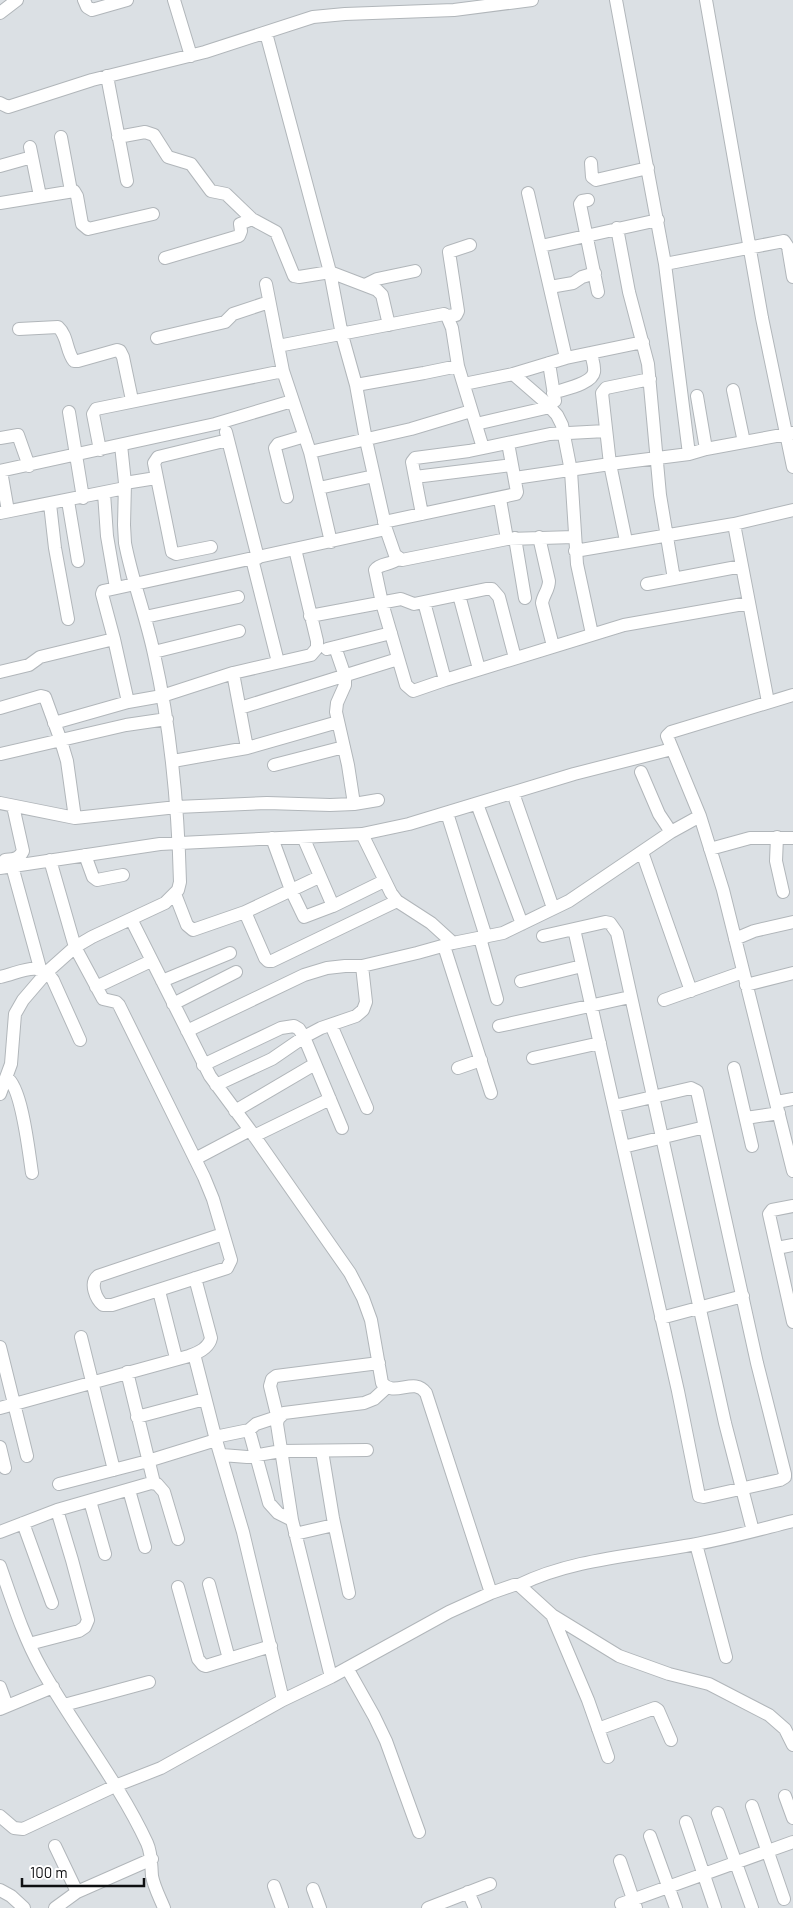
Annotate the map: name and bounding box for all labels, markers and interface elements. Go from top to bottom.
scale bar [22,1856,145,1888]
text: 100 m [30,1863,68,1881]

